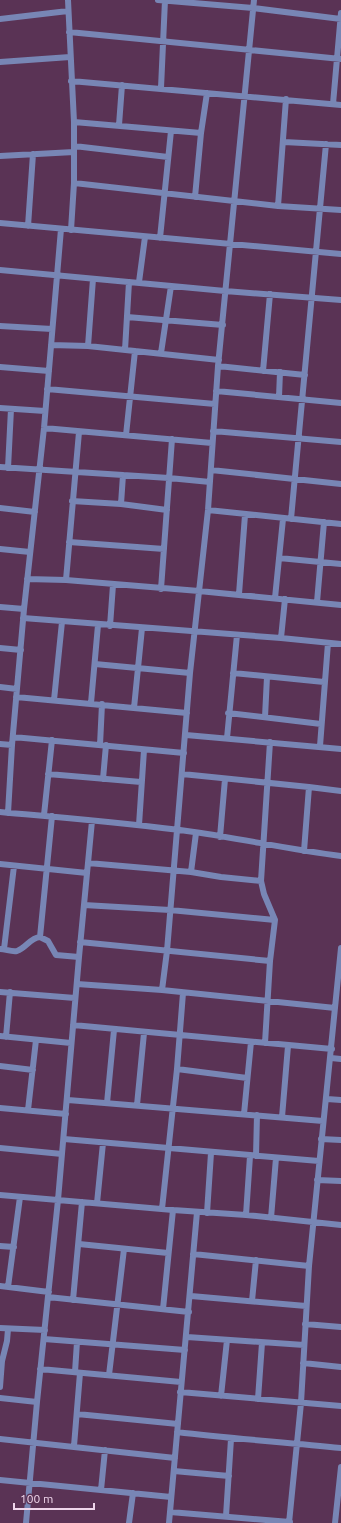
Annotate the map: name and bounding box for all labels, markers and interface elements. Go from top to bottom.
scale bar [14,1485,94,1511]
text: 100 m [20,1492,53,1505]

